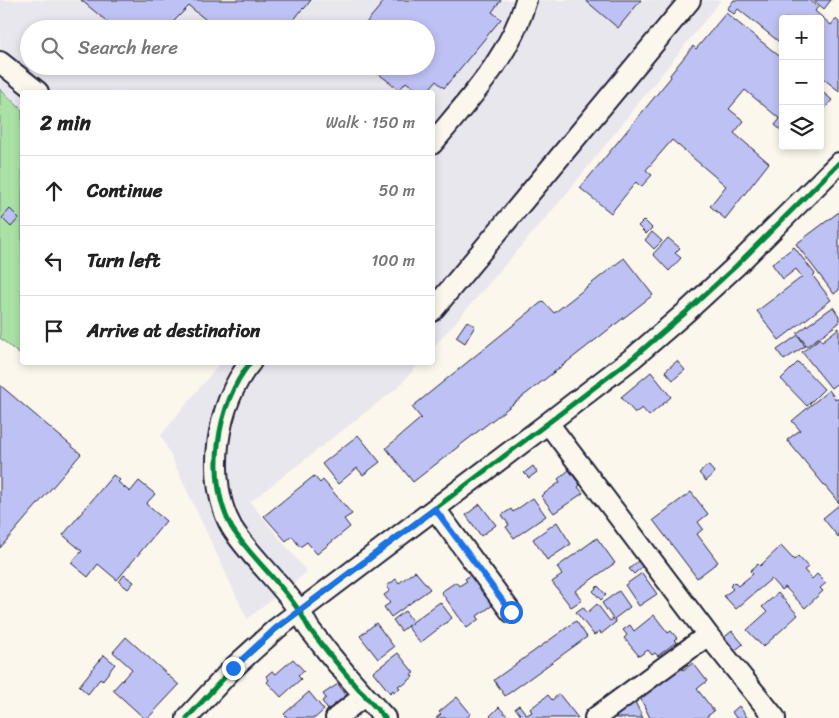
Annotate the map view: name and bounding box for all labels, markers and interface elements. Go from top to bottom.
map controls [779,15,824,150]
button: + [779,15,824,60]
search box [20,20,435,75]
text: Search here [78,31,178,64]
icon: search [38,34,66,62]
button: − [779,60,824,105]
text: 2 min [40,104,91,142]
button: layers [779,105,824,150]
text: Walk · 150 m [326,108,415,137]
text: Continue [87,174,163,207]
text: 50 m [379,176,415,205]
icon: ahead [40,177,68,205]
text: Turn left [87,244,160,277]
text: 100 m [371,246,415,275]
icon: left [40,247,68,275]
text: Arrive at destination [87,314,260,347]
icon: arrive [40,317,68,345]
route start [500,601,523,624]
route end [222,657,245,680]

